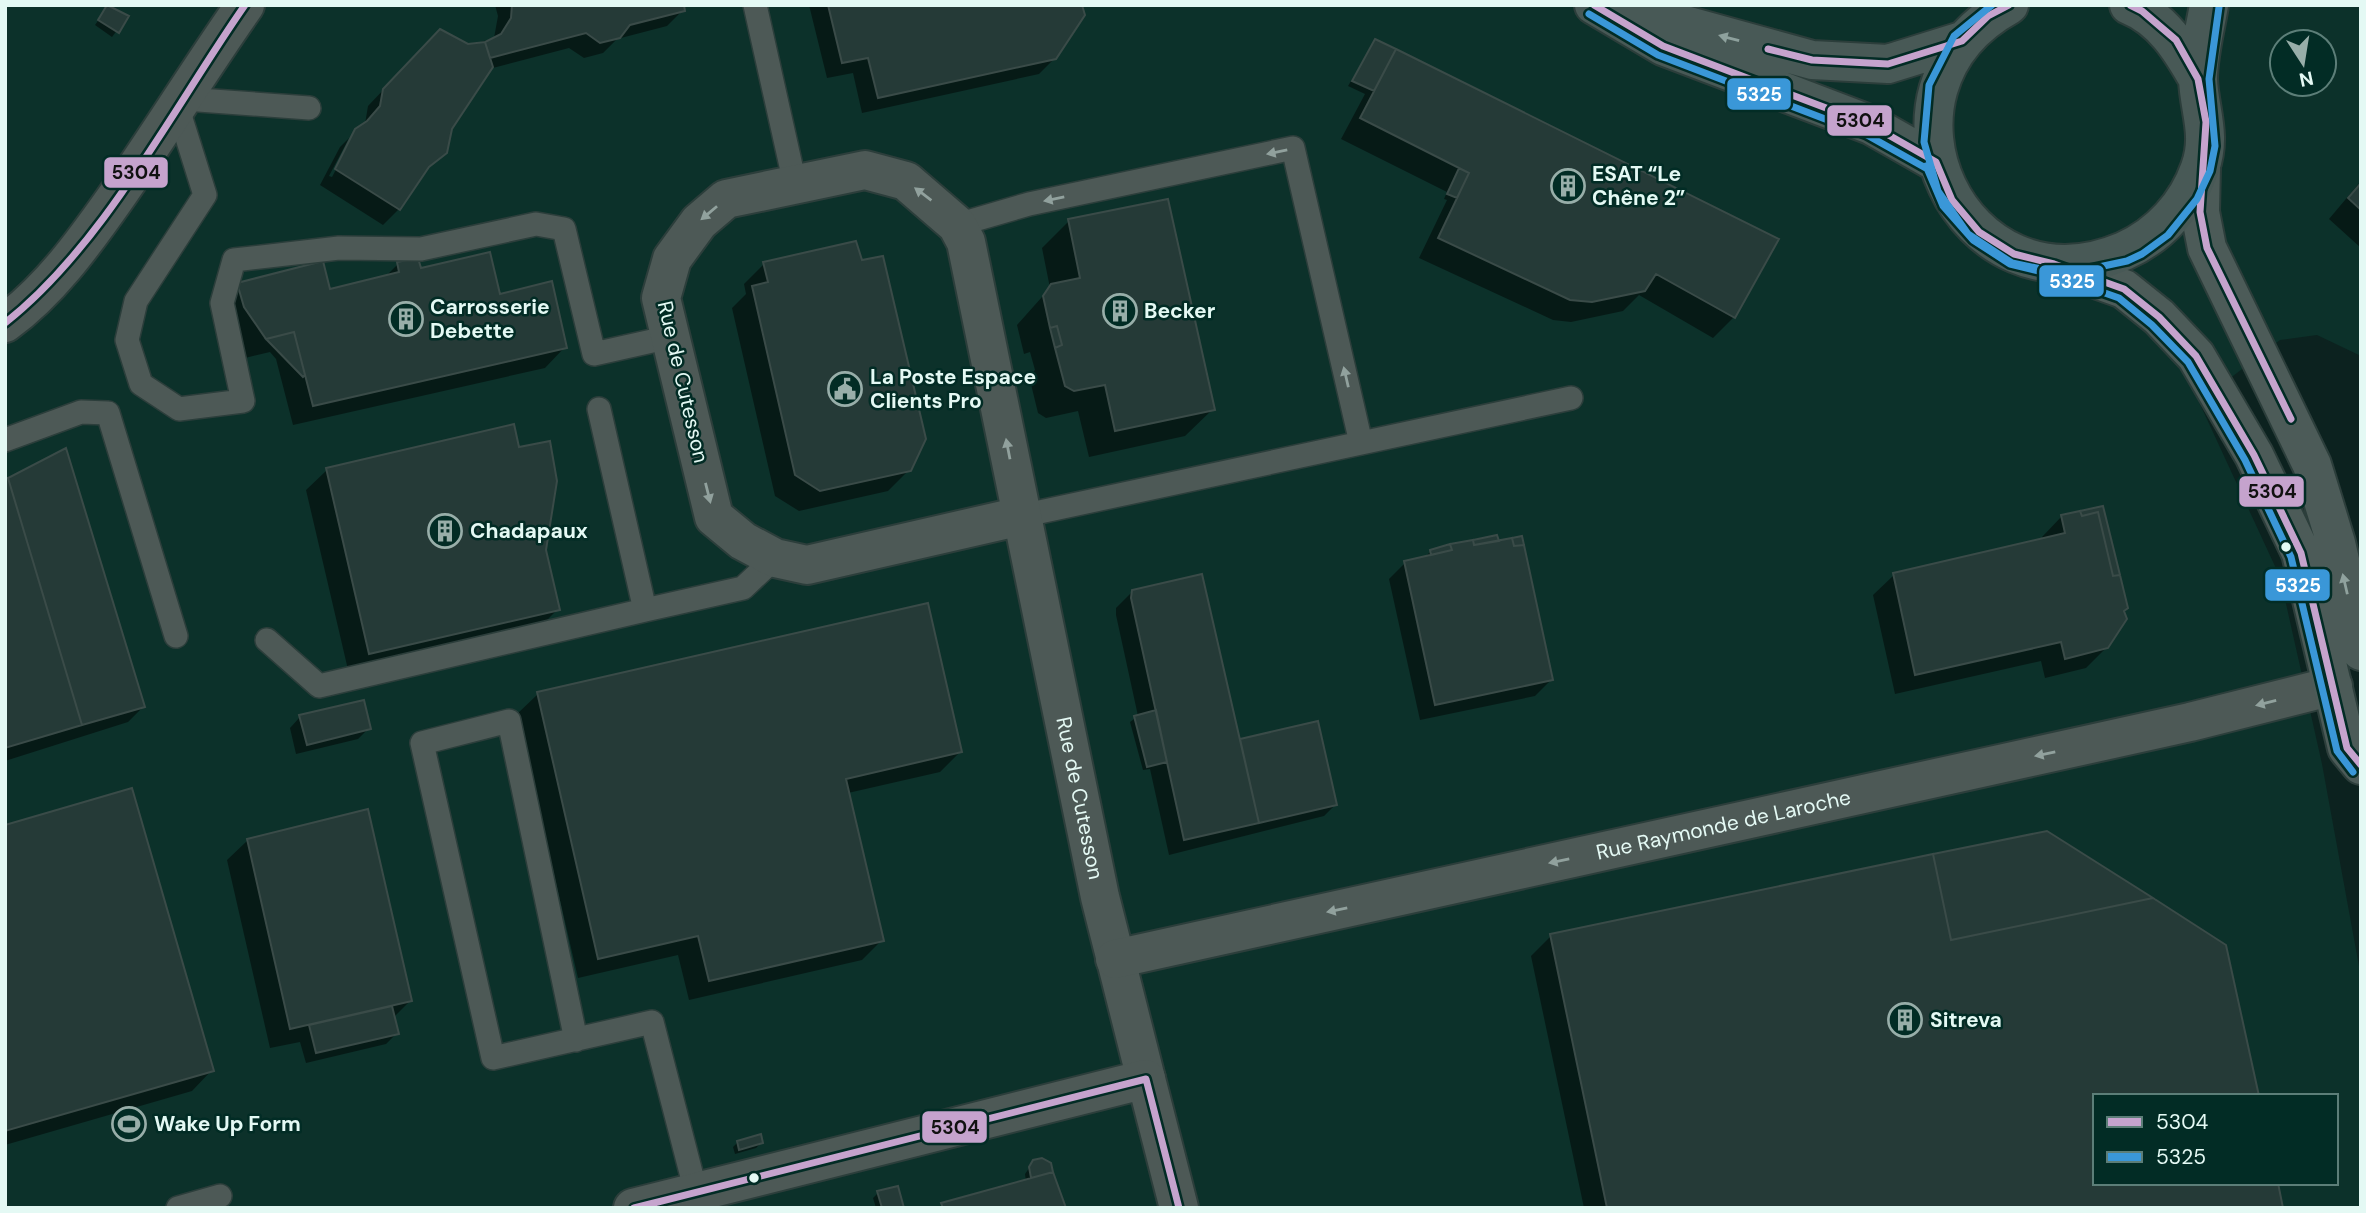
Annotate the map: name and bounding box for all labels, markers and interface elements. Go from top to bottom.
north arrow [2268,28,2338,98]
one-way arrow [1718,32,1740,43]
text: N [2297,65,2316,93]
line badge: 5325 [1726,77,1792,111]
text: 5325 [1736,82,1782,107]
line badge: 5304 [1826,104,1893,137]
text: 5304 [1835,108,1885,133]
one-way arrow [1266,146,1288,157]
line badge: 5304 [103,156,169,189]
text: 5304 [111,160,161,185]
place label: ESAT “Le Chêne 2” [1592,160,1685,212]
building icon: ESAT “Le Chêne 2” [1549,167,1587,205]
one-way arrow [914,187,932,201]
one-way arrow [1043,193,1065,204]
one-way arrow [701,205,718,220]
line badge: 5325 [2038,264,2105,298]
text: 5325 [2049,269,2095,294]
building icon: Becker [1101,292,1139,330]
place label: Carrosserie Debette [430,293,550,345]
place label: Becker [1144,297,1216,325]
street label: Rue de Cutesson [651,298,715,466]
building icon: Carrosserie Debette [387,300,425,338]
place label: La Poste Espace Clients Pro [870,363,1036,415]
one-way arrow [1340,366,1351,388]
public building icon: La Poste Espace Clients Pro [826,370,864,408]
one-way arrow [1002,438,1013,460]
line badge: 5304 [2238,475,2305,508]
text: 5304 [2247,479,2297,504]
one-way arrow [703,483,714,505]
building icon: Chadapaux [426,512,464,550]
place label: Chadapaux [470,517,588,545]
unlabelled marker [2279,540,2293,554]
line badge: 5325 [2264,568,2331,602]
text: 5325 [2275,573,2321,598]
one-way arrow [2340,573,2351,595]
one-way arrow [2255,698,2277,709]
street label: Rue de Cutesson [1049,714,1110,882]
one-way arrow [2034,749,2056,760]
street label: Rue Raymonde de Laroche [1593,783,1853,867]
one-way arrow [1548,856,1570,867]
one-way arrow [1326,905,1348,916]
building icon: Sitreva [1886,1001,1924,1039]
place label: Sitreva [1930,1006,2002,1034]
legend [2093,1094,2338,1185]
sports icon: Wake Up Form [110,1105,148,1143]
text: 5304 [2156,1108,2209,1136]
place label: Wake Up Form [154,1110,301,1138]
line badge: 5304 [921,1110,988,1144]
text: 5304 [930,1115,980,1140]
text: 5325 [2156,1143,2206,1171]
unlabelled marker [747,1171,761,1185]

